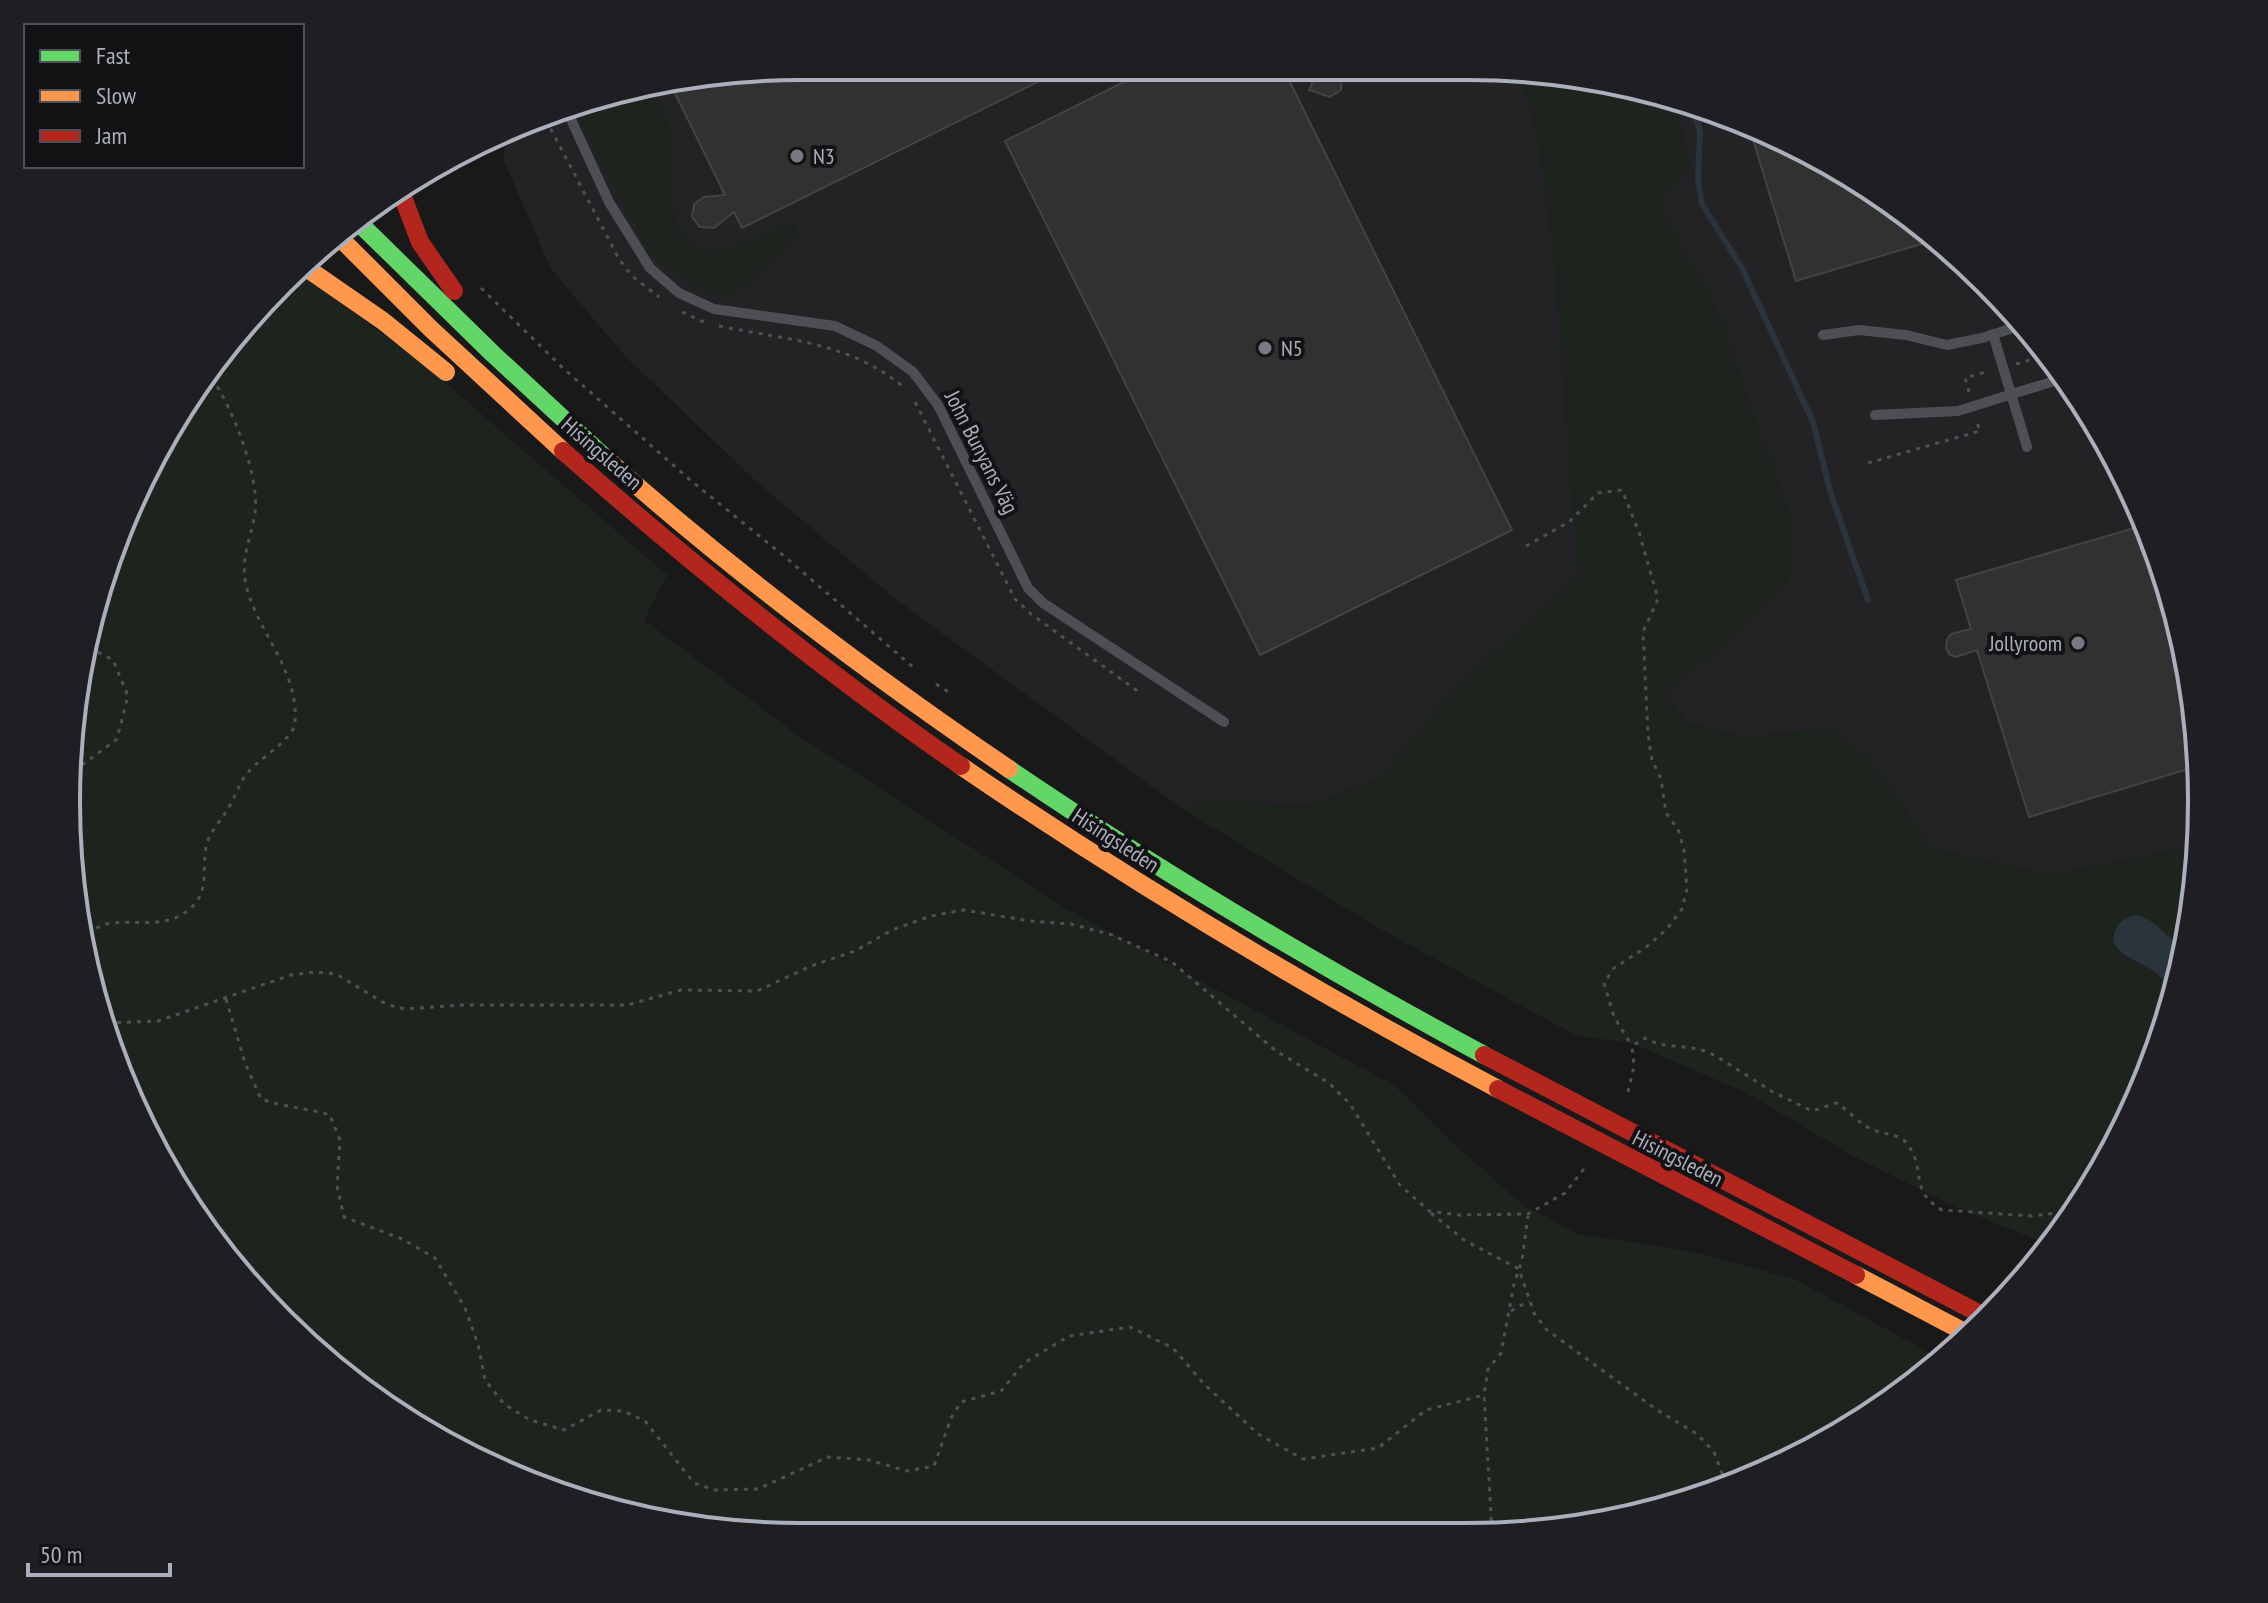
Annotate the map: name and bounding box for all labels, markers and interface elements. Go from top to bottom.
legend [24,24,304,168]
text: Fast [96,40,131,71]
text: Slow [96,80,137,111]
text: Jam [95,120,127,151]
place label: N3 [813,142,835,170]
marker: N3 [788,147,806,165]
place label: N5 [1281,334,1303,362]
marker: N5 [1256,339,1274,357]
street label: John Bunyans Väg [939,385,1025,518]
street label: Hisingsleden [556,410,648,496]
place label: Jollyroom [1988,629,2062,657]
marker: Jollyroom [2069,634,2087,652]
street label: Hisingsleden [1067,802,1165,878]
street label: Hisingsleden [1628,1123,1728,1193]
scale bar [28,1527,170,1577]
text: 50 m [40,1539,82,1570]

